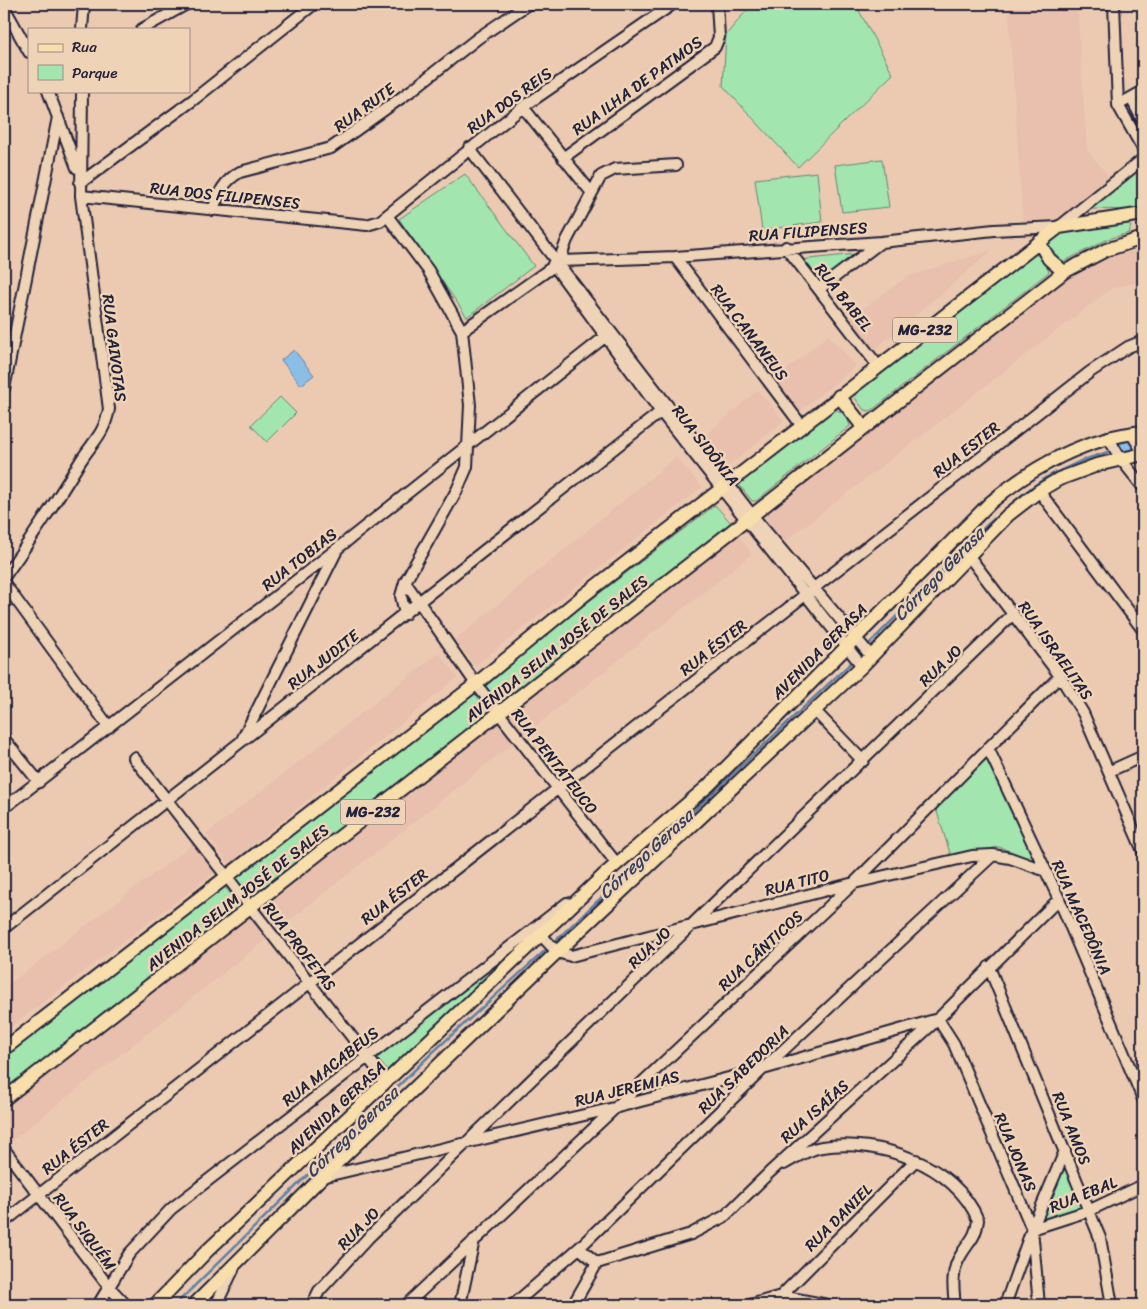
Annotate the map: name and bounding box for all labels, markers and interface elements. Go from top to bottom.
legend [28,28,190,92]
street label: RUA ILHA DE PATMOS [566,28,709,143]
text: Rua [72,34,97,60]
street label: RUA DOS REIS [460,59,558,142]
text: Parque [72,60,117,86]
street label: RUA RUTE [327,74,402,140]
street label: RUA DOS FILIPENSES [148,173,302,218]
street label: RUA FILIPENSES [748,213,868,250]
street label: RUA BABEL [807,256,880,339]
street label: RUA CANANEUS [703,277,796,387]
street label: RUA GAIVOTAS [94,293,135,403]
road number: MG-232 [892,318,958,342]
street label: RUA SIDÔNIA [664,398,747,492]
street label: RUA ESTER [926,413,1007,485]
water label: Córrego Gerasa [885,518,994,629]
street label: RUA TOBIAS [255,520,344,599]
street label: AVENIDA SELIM JOSÉ DE SALES [457,567,655,730]
street label: RUA ISRAELITAS [1010,595,1101,706]
street label: AVENIDA GERASA [763,596,875,707]
street label: RUA ÉSTER [673,611,754,683]
street label: RUA JUDITE [281,621,367,697]
street label: RUA JO [912,637,969,694]
street label: RUA PENTATEUCO [504,702,606,821]
road number: MG-232 [340,800,406,824]
water label: Córrego Gerasa [591,800,703,907]
street label: AVENIDA SELIM JOSÉ DE SALES [138,816,336,979]
street label: RUA MACEDÔNIA [1043,855,1120,979]
street label: RUA ÉSTER [354,860,435,932]
street label: RUA TITO [762,860,833,905]
street label: RUA PROFETAS [255,895,344,998]
street label: RUA CÂNTICOS [711,902,810,998]
street label: RUA JO [621,919,678,976]
street label: RUA SABEDORIA [691,1018,796,1121]
street label: RUA MACABEUS [275,1019,385,1114]
street label: AVENIDA GERASA [279,1053,393,1162]
street label: RUA JEREMIAS [572,1061,683,1116]
street label: RUA ISAÍAS [773,1072,856,1151]
water label: Córrego Gerasa [297,1077,408,1186]
street label: RUA AMOS [1044,1087,1100,1170]
street label: RUA JONAS [986,1108,1045,1196]
street label: RUA ÉSTER [35,1110,116,1182]
street label: RUA EBAL [1045,1167,1122,1221]
street label: RUA DANIEL [797,1176,880,1259]
street label: RUA SIQUÉM [45,1186,124,1277]
street label: RUA JO [330,1200,387,1257]

